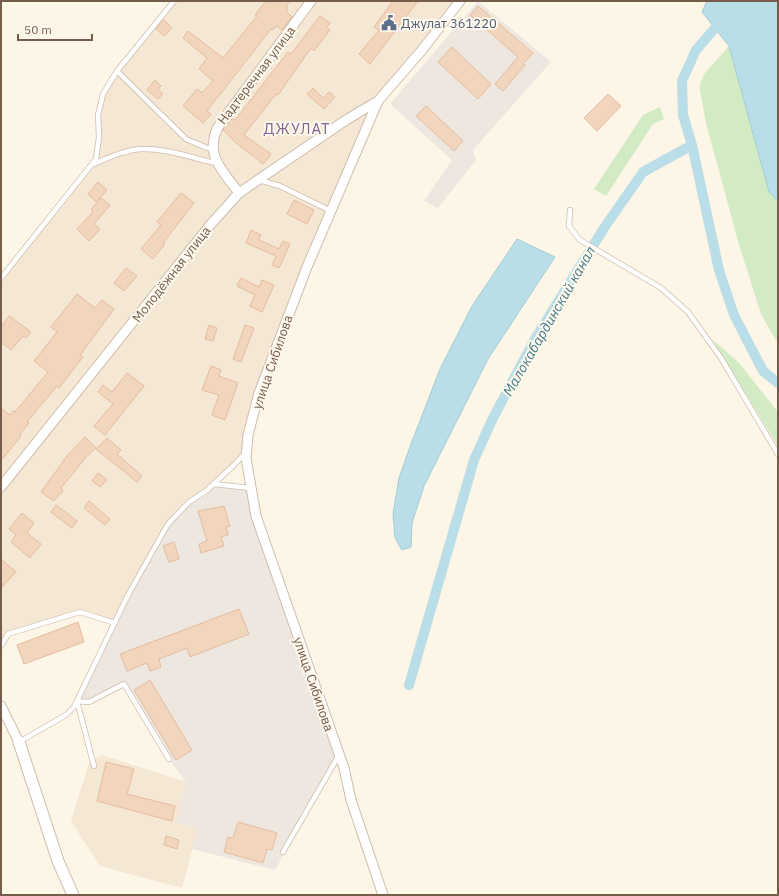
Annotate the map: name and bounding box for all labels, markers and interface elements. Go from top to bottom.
public building icon: Джулат 361220 [380,14,398,32]
place label: Джулат 361220 [401,15,497,32]
scale bar [18,16,92,42]
text: 50 m [24,22,52,37]
street label: Надтеречная улица [214,23,299,128]
district label: ДЖУЛАТ [263,119,331,138]
street label: Молодёжная улица [128,223,214,326]
water label: Малокабардинский канал [499,242,600,399]
street label: улица Сибилова [248,313,297,412]
street label: улица Сибилова [289,635,338,734]

